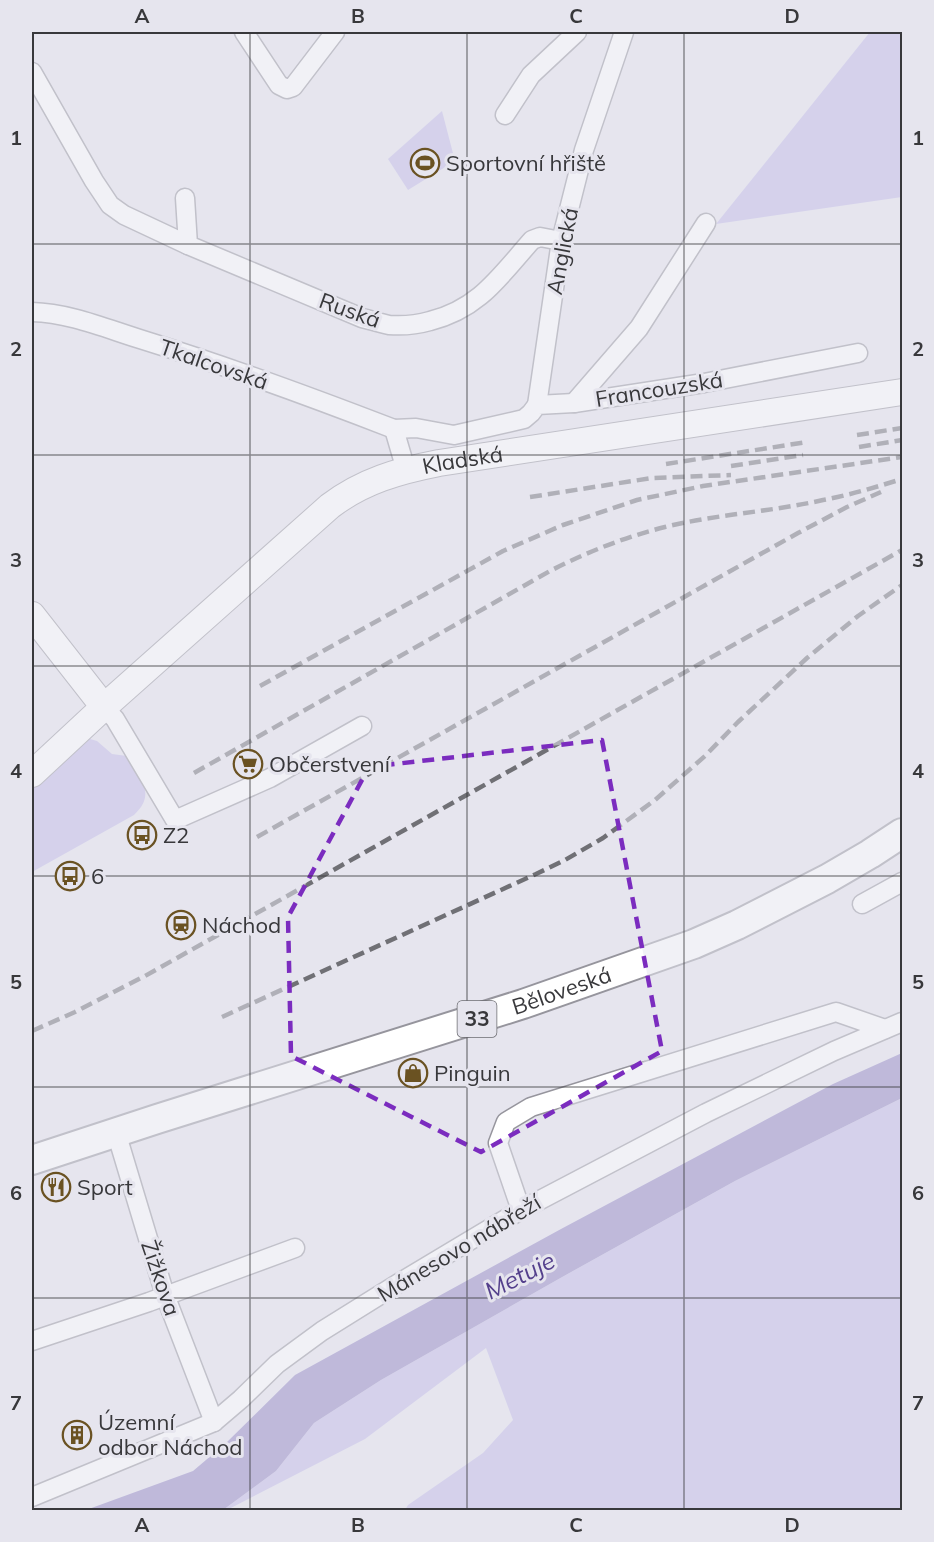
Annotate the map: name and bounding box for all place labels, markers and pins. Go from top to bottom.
sports icon: Sportovní hřiště [409,147,441,179]
place label: Sportovní hřiště [446,149,606,177]
supermarket icon: Občerstvení [232,748,264,780]
place label: Občerstvení [269,750,392,778]
bus stop icon: Z2 [126,819,158,851]
place label: Z2 [163,821,189,849]
bus stop icon: 6 [54,860,86,892]
place label: 6 [91,862,104,890]
station icon: Náchod [165,909,197,941]
place label: Náchod [202,911,281,939]
shop icon: Pinguin [397,1057,429,1089]
place label: Pinguin [434,1059,511,1087]
restaurant icon: Sport [40,1171,72,1203]
place label: Sport [77,1173,133,1201]
place label: Územní odbor Náchod [98,1408,242,1461]
building icon: Územní odbor Náchod [61,1419,93,1451]

